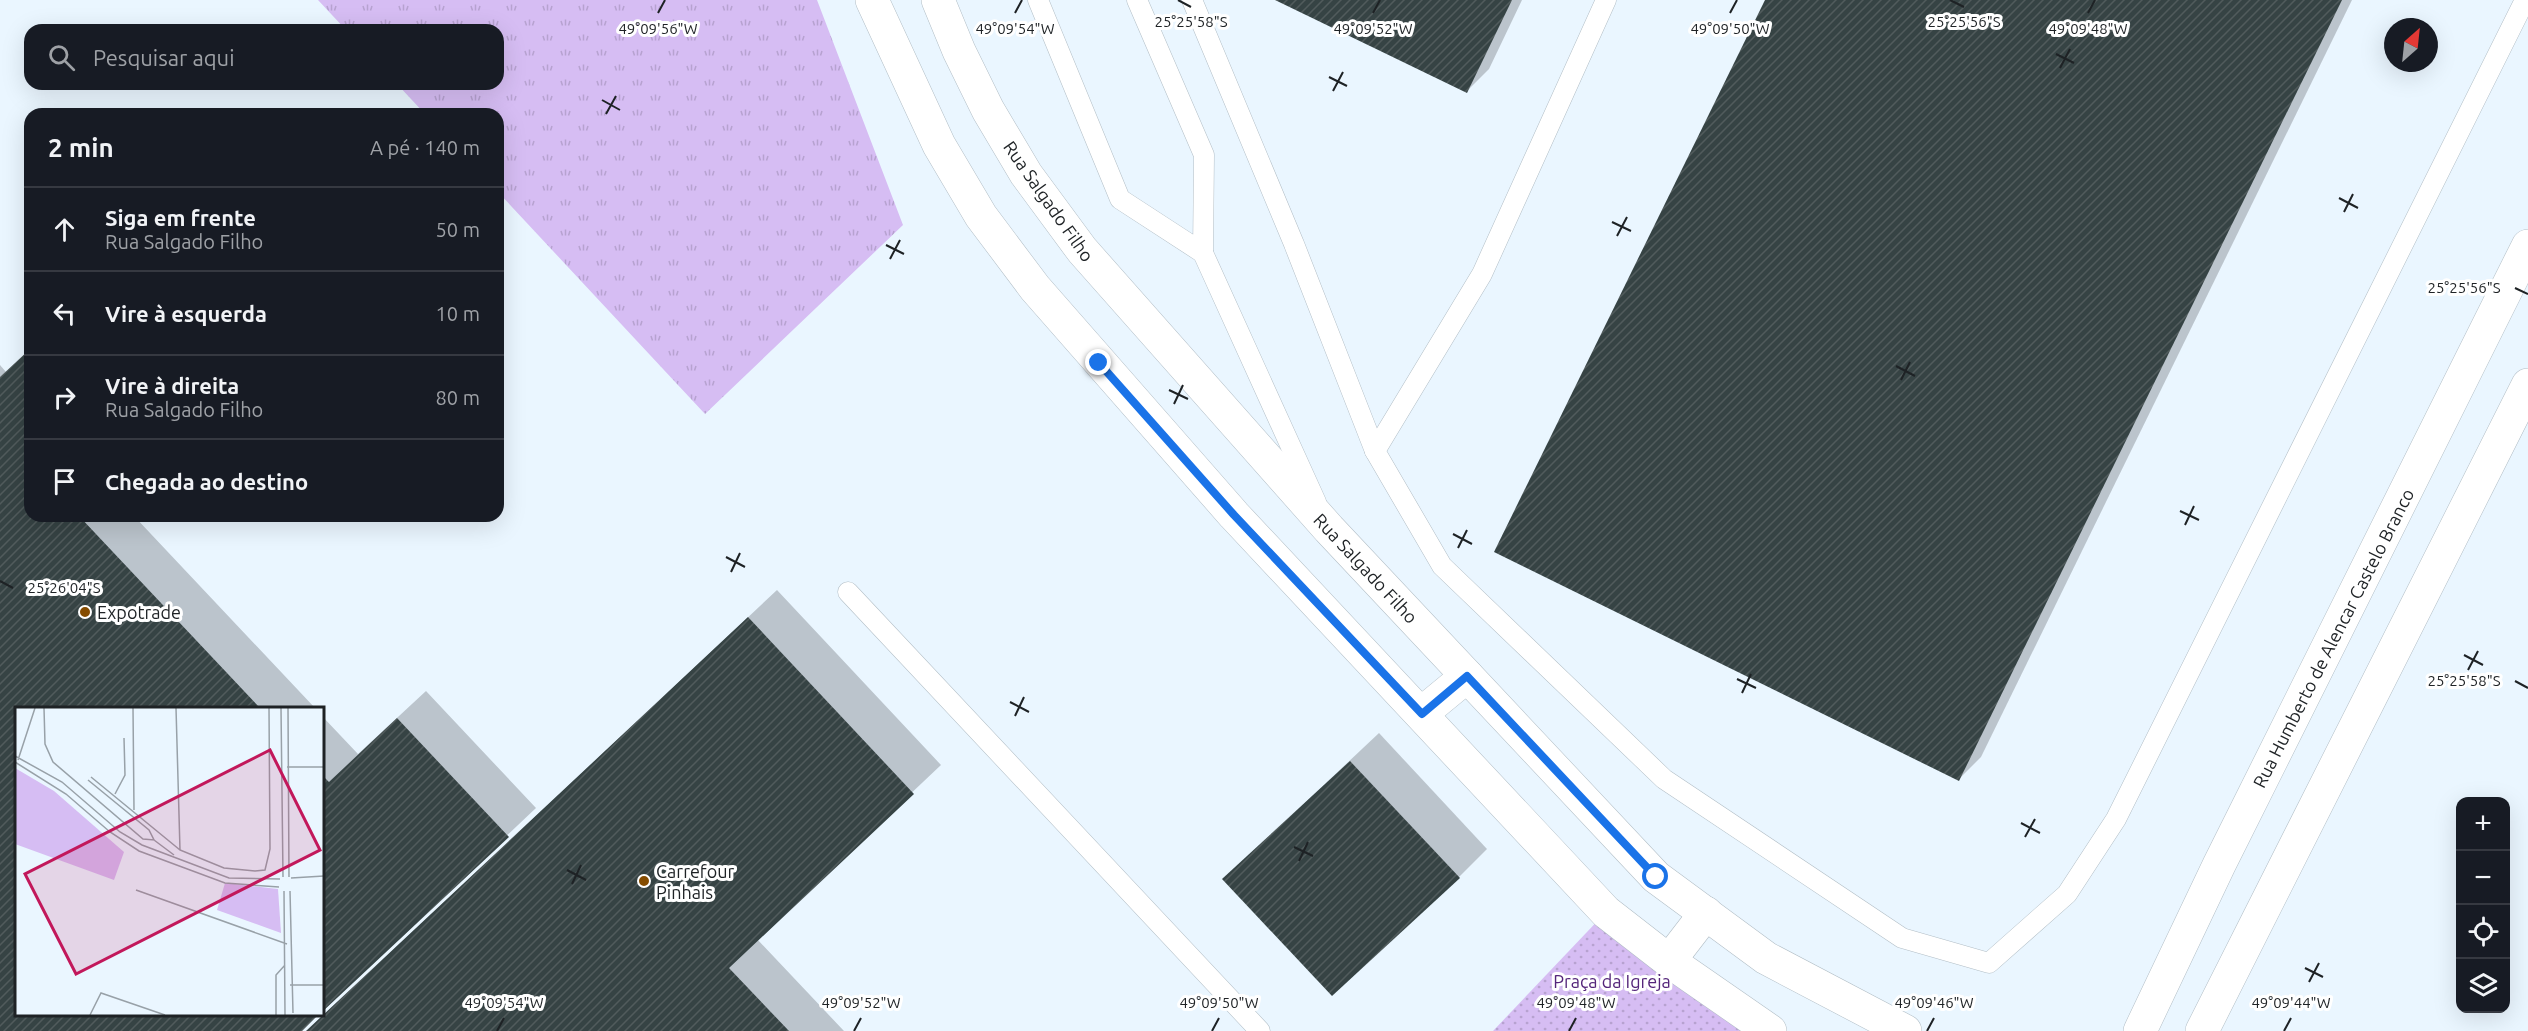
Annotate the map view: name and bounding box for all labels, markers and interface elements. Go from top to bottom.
text: 25°25'58"S [1154,13,1228,30]
text: 25°25'56"S [1927,13,2001,30]
north arrow [2384,18,2438,72]
text: 49°09'56"W [618,20,698,37]
text: 49°09'54"W [975,20,1055,37]
text: 49°09'52"W [1333,20,1413,37]
text: 49°09'50"W [1690,20,1770,37]
text: 49°09'48"W [2048,20,2128,37]
search box [24,24,504,90]
icon: search [45,41,78,74]
text: Pesquisar aqui [93,45,235,70]
text: 2 min [48,133,114,162]
text: A pé · 140 m [370,136,480,159]
street label: Rua Salgado Filho [1000,137,1098,265]
text: Siga em frente [105,205,256,230]
icon: ahead [48,213,81,246]
text: 50 m [436,218,480,241]
text: Rua Salgado Filho [105,230,263,253]
text: 25°25'56"S [2427,279,2501,296]
icon: left [48,297,81,330]
text: Vire à esquerda [105,301,267,326]
text: 10 m [436,302,480,325]
route end [1085,349,1111,375]
text: Vire à direita [105,373,239,398]
icon: right [48,381,81,414]
text: 80 m [436,386,480,409]
text: Rua Salgado Filho [105,398,263,421]
icon: arrive [48,465,81,498]
text: Chegada ao destino [105,469,308,494]
street label: Rua Humberto de Alencar Castelo Branco [2249,485,2417,791]
street label: Rua Salgado Filho [1310,509,1422,627]
text: 25°26'04"S [27,579,101,596]
place label: Expotrade [97,602,181,622]
marker: Expotrade [78,605,92,619]
text: 25°25'58"S [2427,672,2501,689]
inset map [15,707,324,1016]
map controls [2456,797,2510,1013]
button: + [2456,797,2510,851]
button: − [2456,851,2510,905]
place label: Carrefour Pinhais [656,861,735,902]
route start [1642,863,1668,889]
marker: Carrefour Pinhais [637,874,651,888]
button: locate [2456,905,2510,959]
button: layers [2456,959,2510,1013]
park label: Praça da Igreja [1553,971,1671,991]
text: 49°09'54"W [464,994,544,1011]
text: 49°09'52"W [821,994,901,1011]
text: 49°09'50"W [1179,994,1259,1011]
text: 49°09'48"W [1536,994,1616,1011]
text: 49°09'46"W [1894,994,1974,1011]
text: 49°09'44"W [2251,994,2331,1011]

